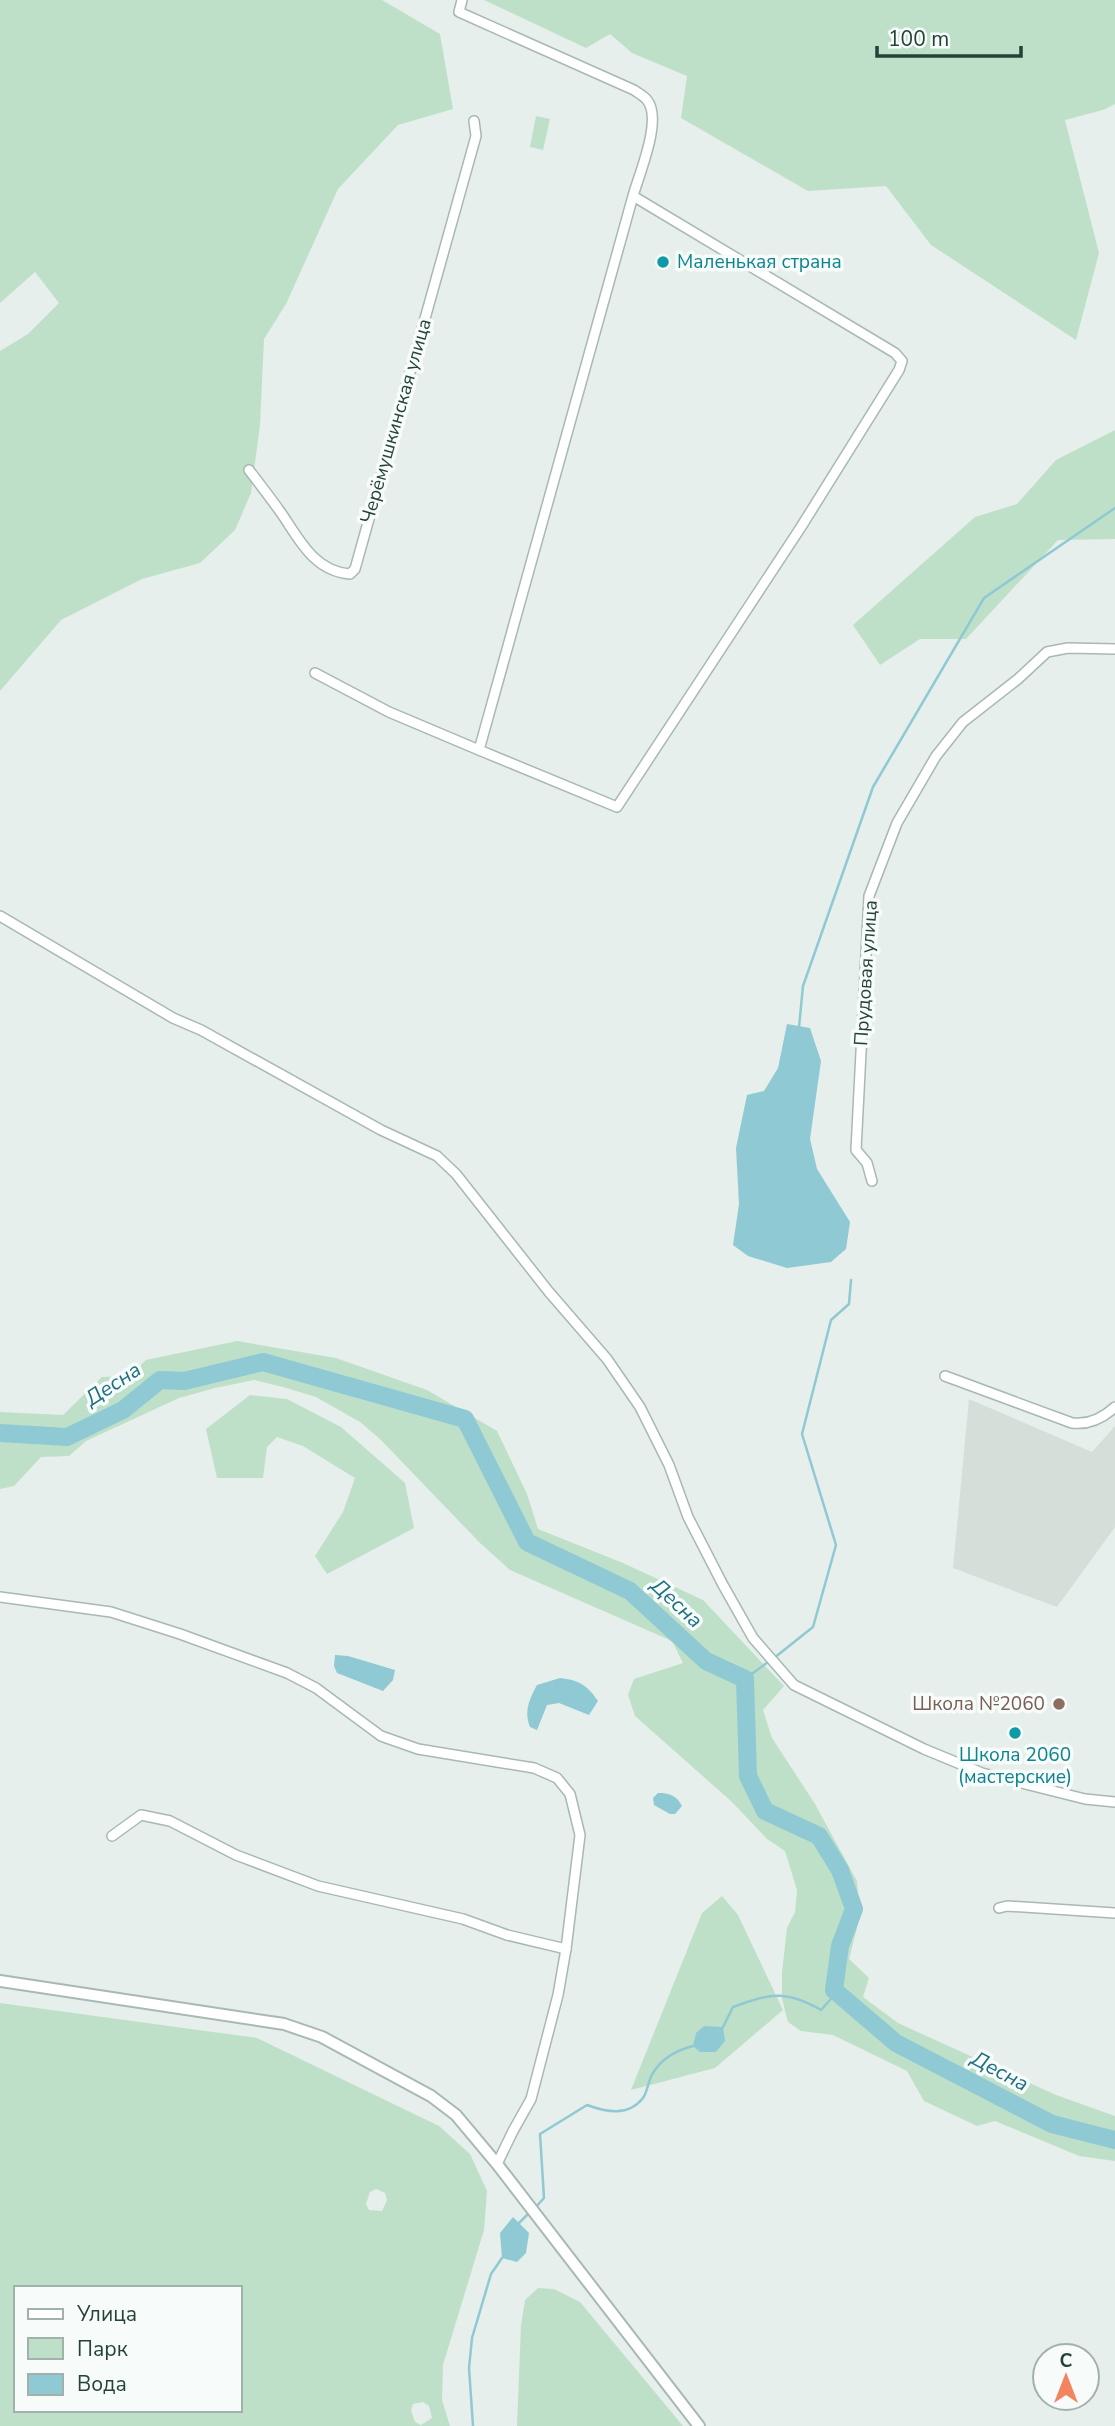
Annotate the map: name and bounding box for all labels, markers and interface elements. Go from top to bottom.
scale bar [877,14,1020,58]
text: 100 m [888,25,949,53]
place label: Маленькая страна [677,249,842,275]
marker: Маленькая страна [655,254,671,270]
street label: Черёмушкинская улица [354,316,438,526]
street label: Прудовая улица [848,899,884,1047]
water label: Десна [79,1356,146,1413]
water label: Десна [644,1571,709,1634]
place label: Школа №2060 [912,1691,1045,1717]
marker: Школа №2060 [1051,1696,1067,1712]
marker: Школа 2060 (мастерские) [1007,1725,1023,1741]
place label: Школа 2060 (мастерские) [958,1742,1072,1790]
water label: Десна [965,2044,1034,2098]
legend [14,2286,242,2412]
text: Улица [76,2300,137,2328]
text: Парк [77,2335,129,2363]
north arrow [1031,2342,1101,2412]
text: С [1060,2348,1073,2374]
text: Вода [77,2370,127,2398]

